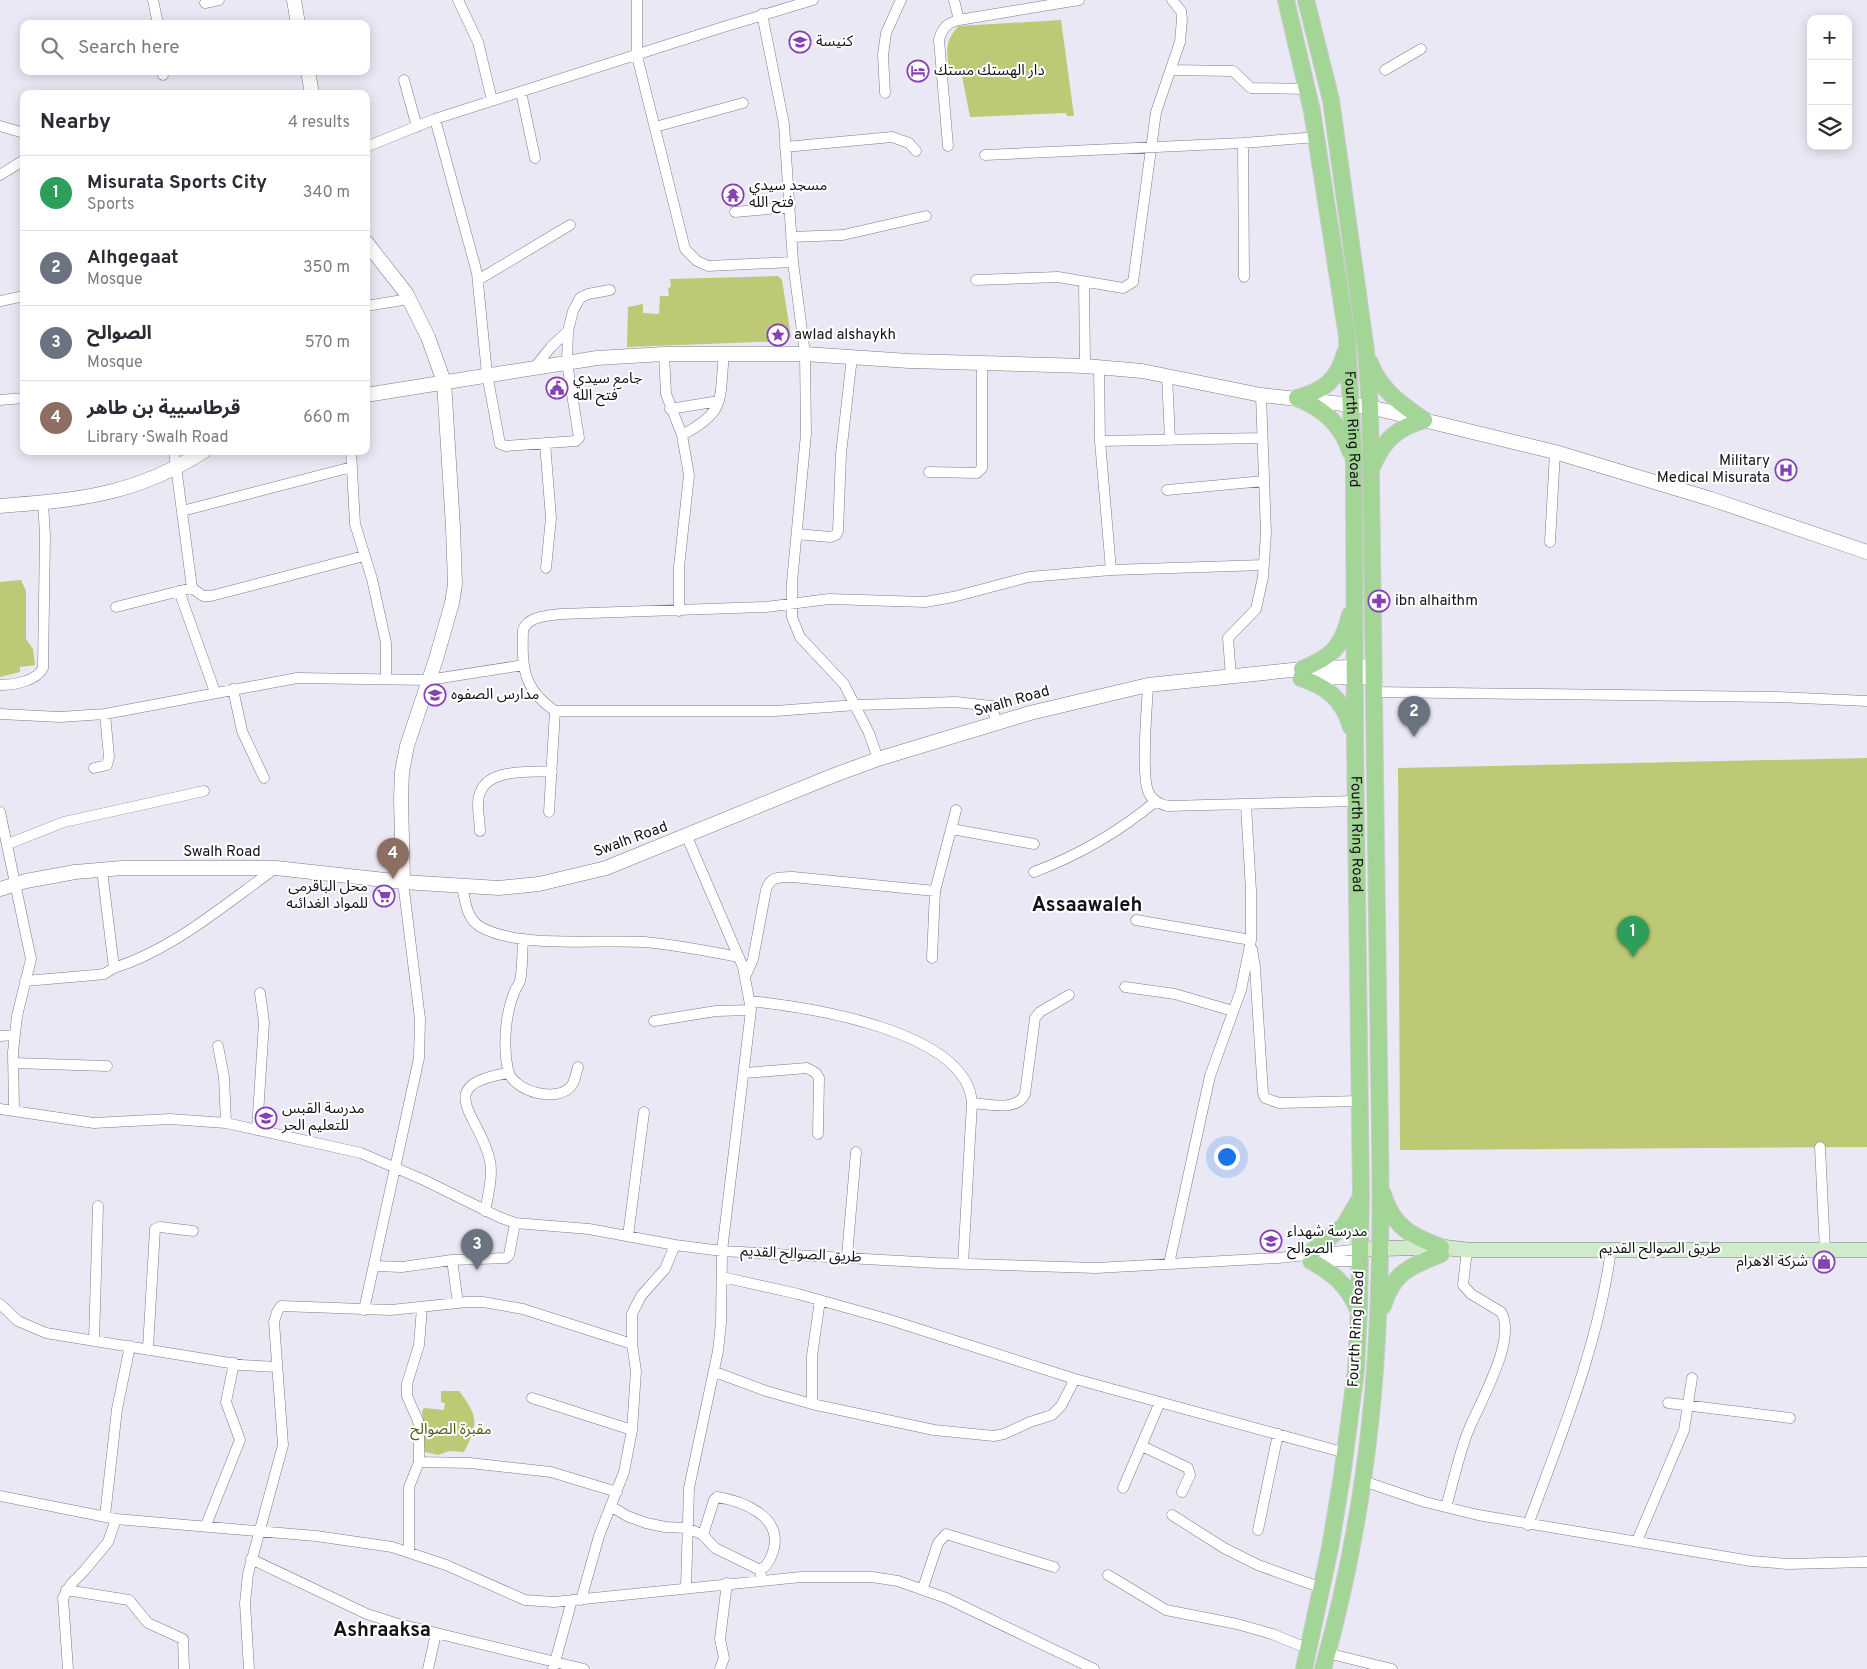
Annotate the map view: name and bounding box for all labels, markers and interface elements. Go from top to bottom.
map controls [1807,15,1852,150]
button: + [1807,15,1852,60]
search box [20,20,370,75]
school or university icon: كنيسة [788,30,812,54]
place label: كنيسة [816,33,854,52]
icon: search [38,34,66,62]
text: Search here [78,36,180,60]
hotel icon: دار الهستك مستك [906,59,930,83]
button: − [1807,60,1852,105]
place label: دار الهستك مستك [934,62,1045,81]
button: layers [1807,105,1852,150]
text: Nearby [40,109,111,136]
text: 4 results [288,113,350,133]
text: Misurata Sports City [87,171,267,195]
place label: مسجد سيدي فتح الله [749,177,827,214]
text: 1 [53,183,59,203]
text: 340 m [303,183,350,203]
temple icon: مسجد سيدي فتح الله [721,183,745,207]
text: Sports [87,195,135,215]
text: Alhgegaat [87,246,179,270]
text: 2 [51,258,61,278]
text: 350 m [303,258,350,278]
text: Mosque [87,270,143,290]
text: الصوالح [87,322,152,346]
place icon: awlad alshaykh [766,323,790,347]
place label: awlad alshaykh [794,326,896,345]
text: 3 [51,333,61,353]
text: 570 m [305,333,350,353]
text: Mosque [87,353,143,373]
place label: جامع سيدي فتح الله [573,370,642,407]
street label: Fourth Ring Road [1339,370,1364,488]
public building icon: جامع سيدي فتح الله [545,376,569,400]
text: قرطاسيية بن طاهر [87,397,240,421]
text: 4 [51,408,61,428]
text: 660 m [303,408,350,428]
text: Library · Swalh Road [87,428,229,448]
place label: Military Medical Misurata [1657,452,1770,488]
hospital icon: Military Medical Misurata [1774,458,1798,482]
pharmacy icon: ibn alhaithm [1367,589,1391,613]
place label: ibn alhaithm [1395,592,1478,611]
street label: Swalh Road [972,682,1052,722]
school or university icon: مدارس الصفوه [423,683,447,707]
place label: مدارس الصفوه [451,686,539,705]
pin: 2 [1398,696,1430,737]
street label: Fourth Ring Road [1346,776,1367,893]
street label: Swalh Road [591,818,671,862]
pin: 4 [377,838,409,879]
street label: Swalh Road [183,843,261,862]
place label: محل الباقرمى للمواد الغدائىه [286,878,368,914]
supermarket icon: محل الباقرمى للمواد الغدائىه [372,884,396,908]
district label: Assaawaleh [1032,893,1142,919]
pin: 1 [1617,916,1649,957]
place label: مدرسة القبس للتعليم الحر [281,1100,365,1136]
school or university icon: مدرسة القبس للتعليم الحر [254,1106,278,1130]
your location [1214,1144,1240,1170]
place label: مدرسة شهداء الصوالح [1287,1223,1368,1260]
pin: 3 [461,1229,493,1270]
school or university icon: مدرسة شهداء الصوالح [1259,1229,1283,1253]
street label: طريق الصوالح القديم [1599,1240,1721,1260]
street label: طريق الصوالح القديم [740,1242,862,1269]
shop icon: شركة الاهرام [1812,1250,1836,1274]
place label: شركة الاهرام [1737,1253,1808,1272]
street label: Fourth Ring Road [1344,1270,1370,1388]
park label: مقبرة الصوالح [410,1421,492,1441]
district label: Ashraaksa [333,1618,431,1644]

